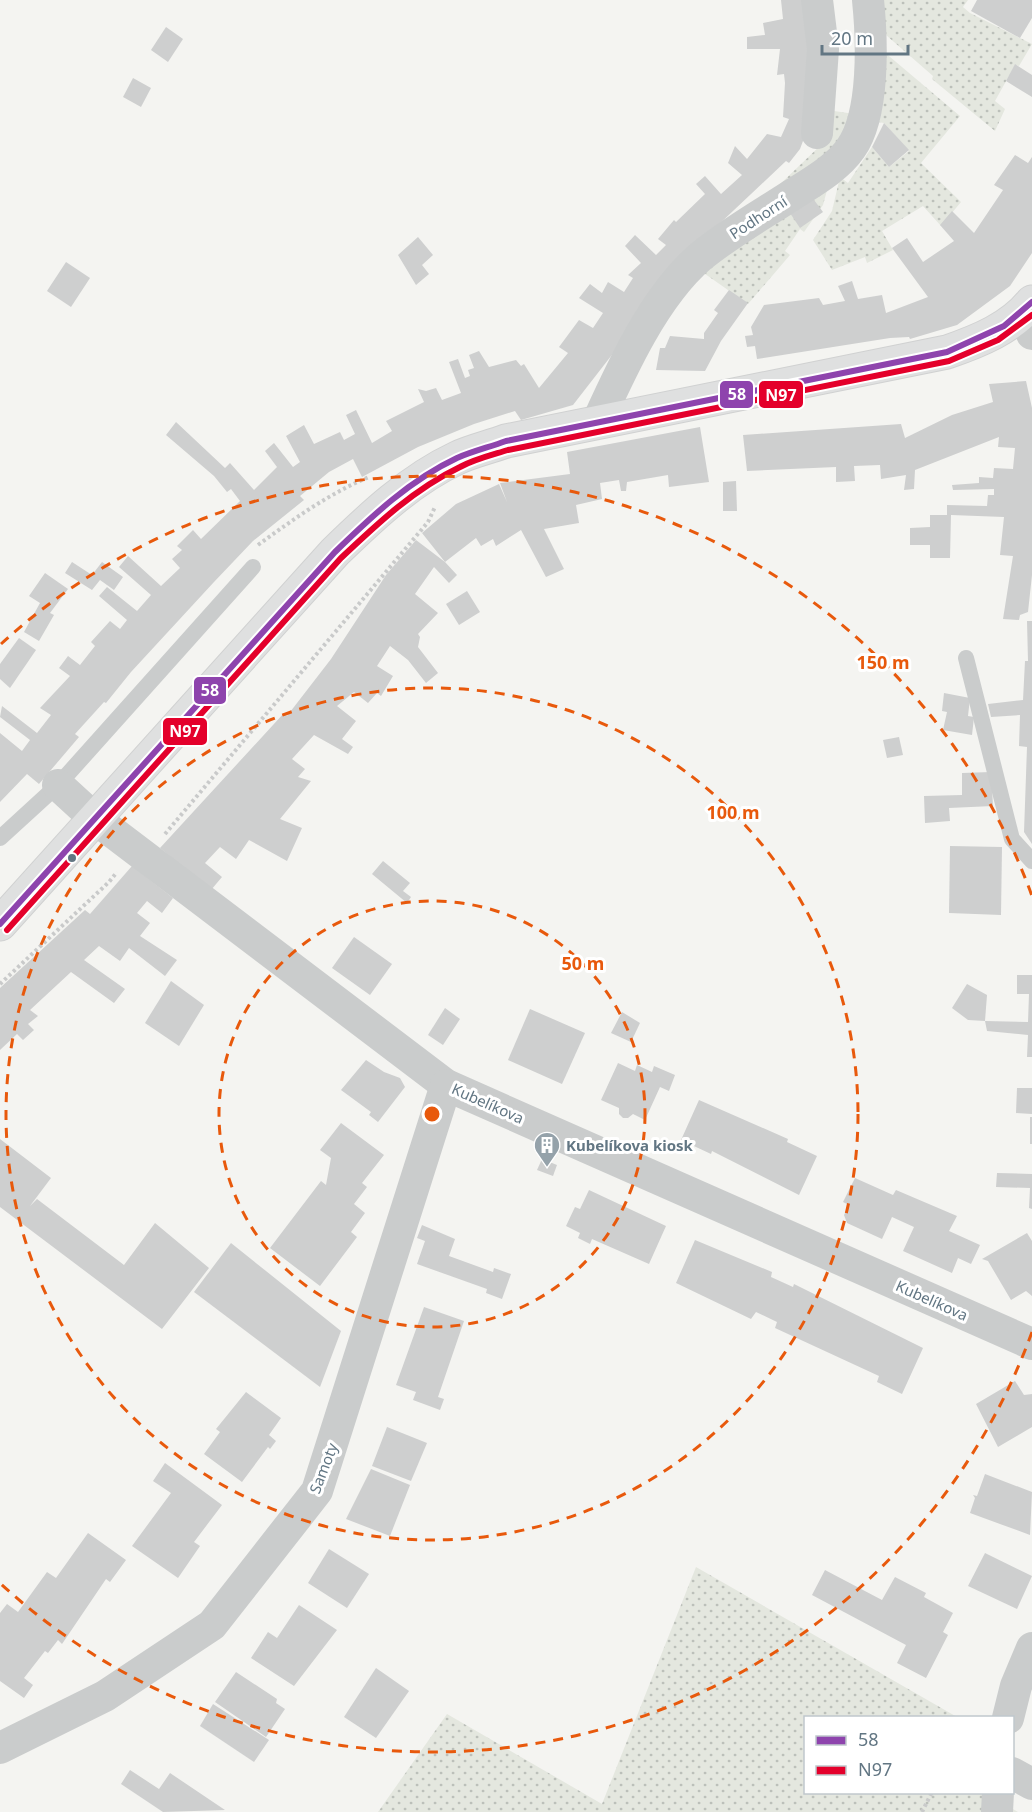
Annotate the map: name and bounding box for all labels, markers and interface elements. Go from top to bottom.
scale bar [822,18,908,56]
text: 20 m [831,26,873,50]
street label: Podhorní [725,190,792,243]
line badge: 58 [719,380,754,409]
line badge: N97 [758,380,804,409]
text: 58 [728,383,746,405]
text: N97 [765,384,797,406]
text: 150 m [856,650,910,674]
line badge: 58 [193,676,227,705]
text: 58 [201,679,219,701]
line badge: N97 [162,717,208,746]
text: N97 [169,720,201,742]
text: 100 m [706,800,760,824]
unlabelled marker [66,852,78,864]
text: 50 m [562,951,604,975]
street label: Kubelíkova [449,1078,527,1128]
centre of rings [422,1104,442,1124]
building icon: Kubelíkova kiosk [532,1130,562,1168]
place label: Kubelíkova kiosk [566,1135,694,1155]
street label: Kubelíkova [893,1275,971,1325]
street label: Samoty [304,1439,342,1496]
legend [804,1716,1014,1794]
text: 58 [858,1727,879,1751]
text: N97 [858,1757,892,1781]

